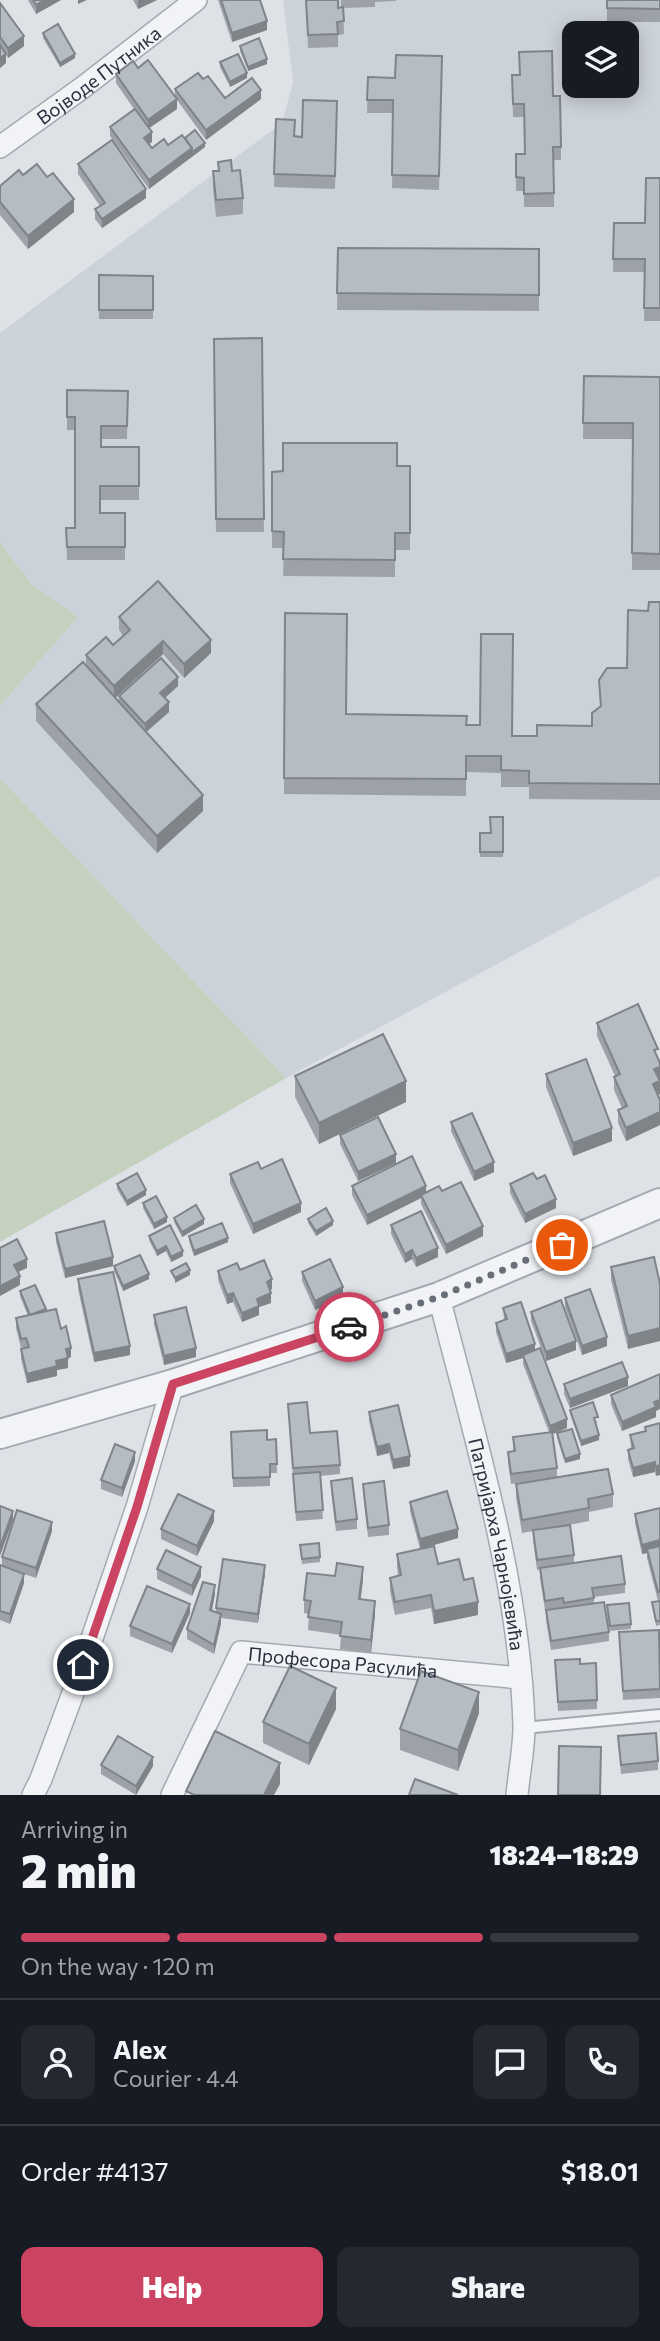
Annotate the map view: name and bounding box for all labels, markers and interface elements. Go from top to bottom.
street label: Војводе Путника [32,20,165,129]
map controls [562,21,639,98]
button: layers [562,21,639,98]
pin [532,1215,592,1275]
icon: bag [543,1226,581,1264]
courier [314,1292,384,1362]
icon: car [330,1308,368,1346]
street label: Патријарха Чарнојевића [465,1435,530,1652]
pin [53,1635,113,1695]
street label: Професора Расулића [247,1641,438,1682]
icon: home [64,1646,102,1684]
text: Arriving in [21,1815,128,1843]
text: 18:24–18:29 [490,1839,639,1870]
text: 2 min [21,1841,137,1897]
text: On the way · 120 m [21,1952,215,1980]
button: person [21,2025,95,2099]
button: chat [473,2025,547,2099]
button: phone [565,2025,639,2099]
text: Alex [113,2033,167,2064]
text: Courier · 4.4 [113,2064,239,2092]
text: Order #4137 [21,2155,168,2186]
text: $18.01 [561,2155,639,2186]
button: Help [21,2247,323,2327]
button: Share [337,2247,639,2327]

